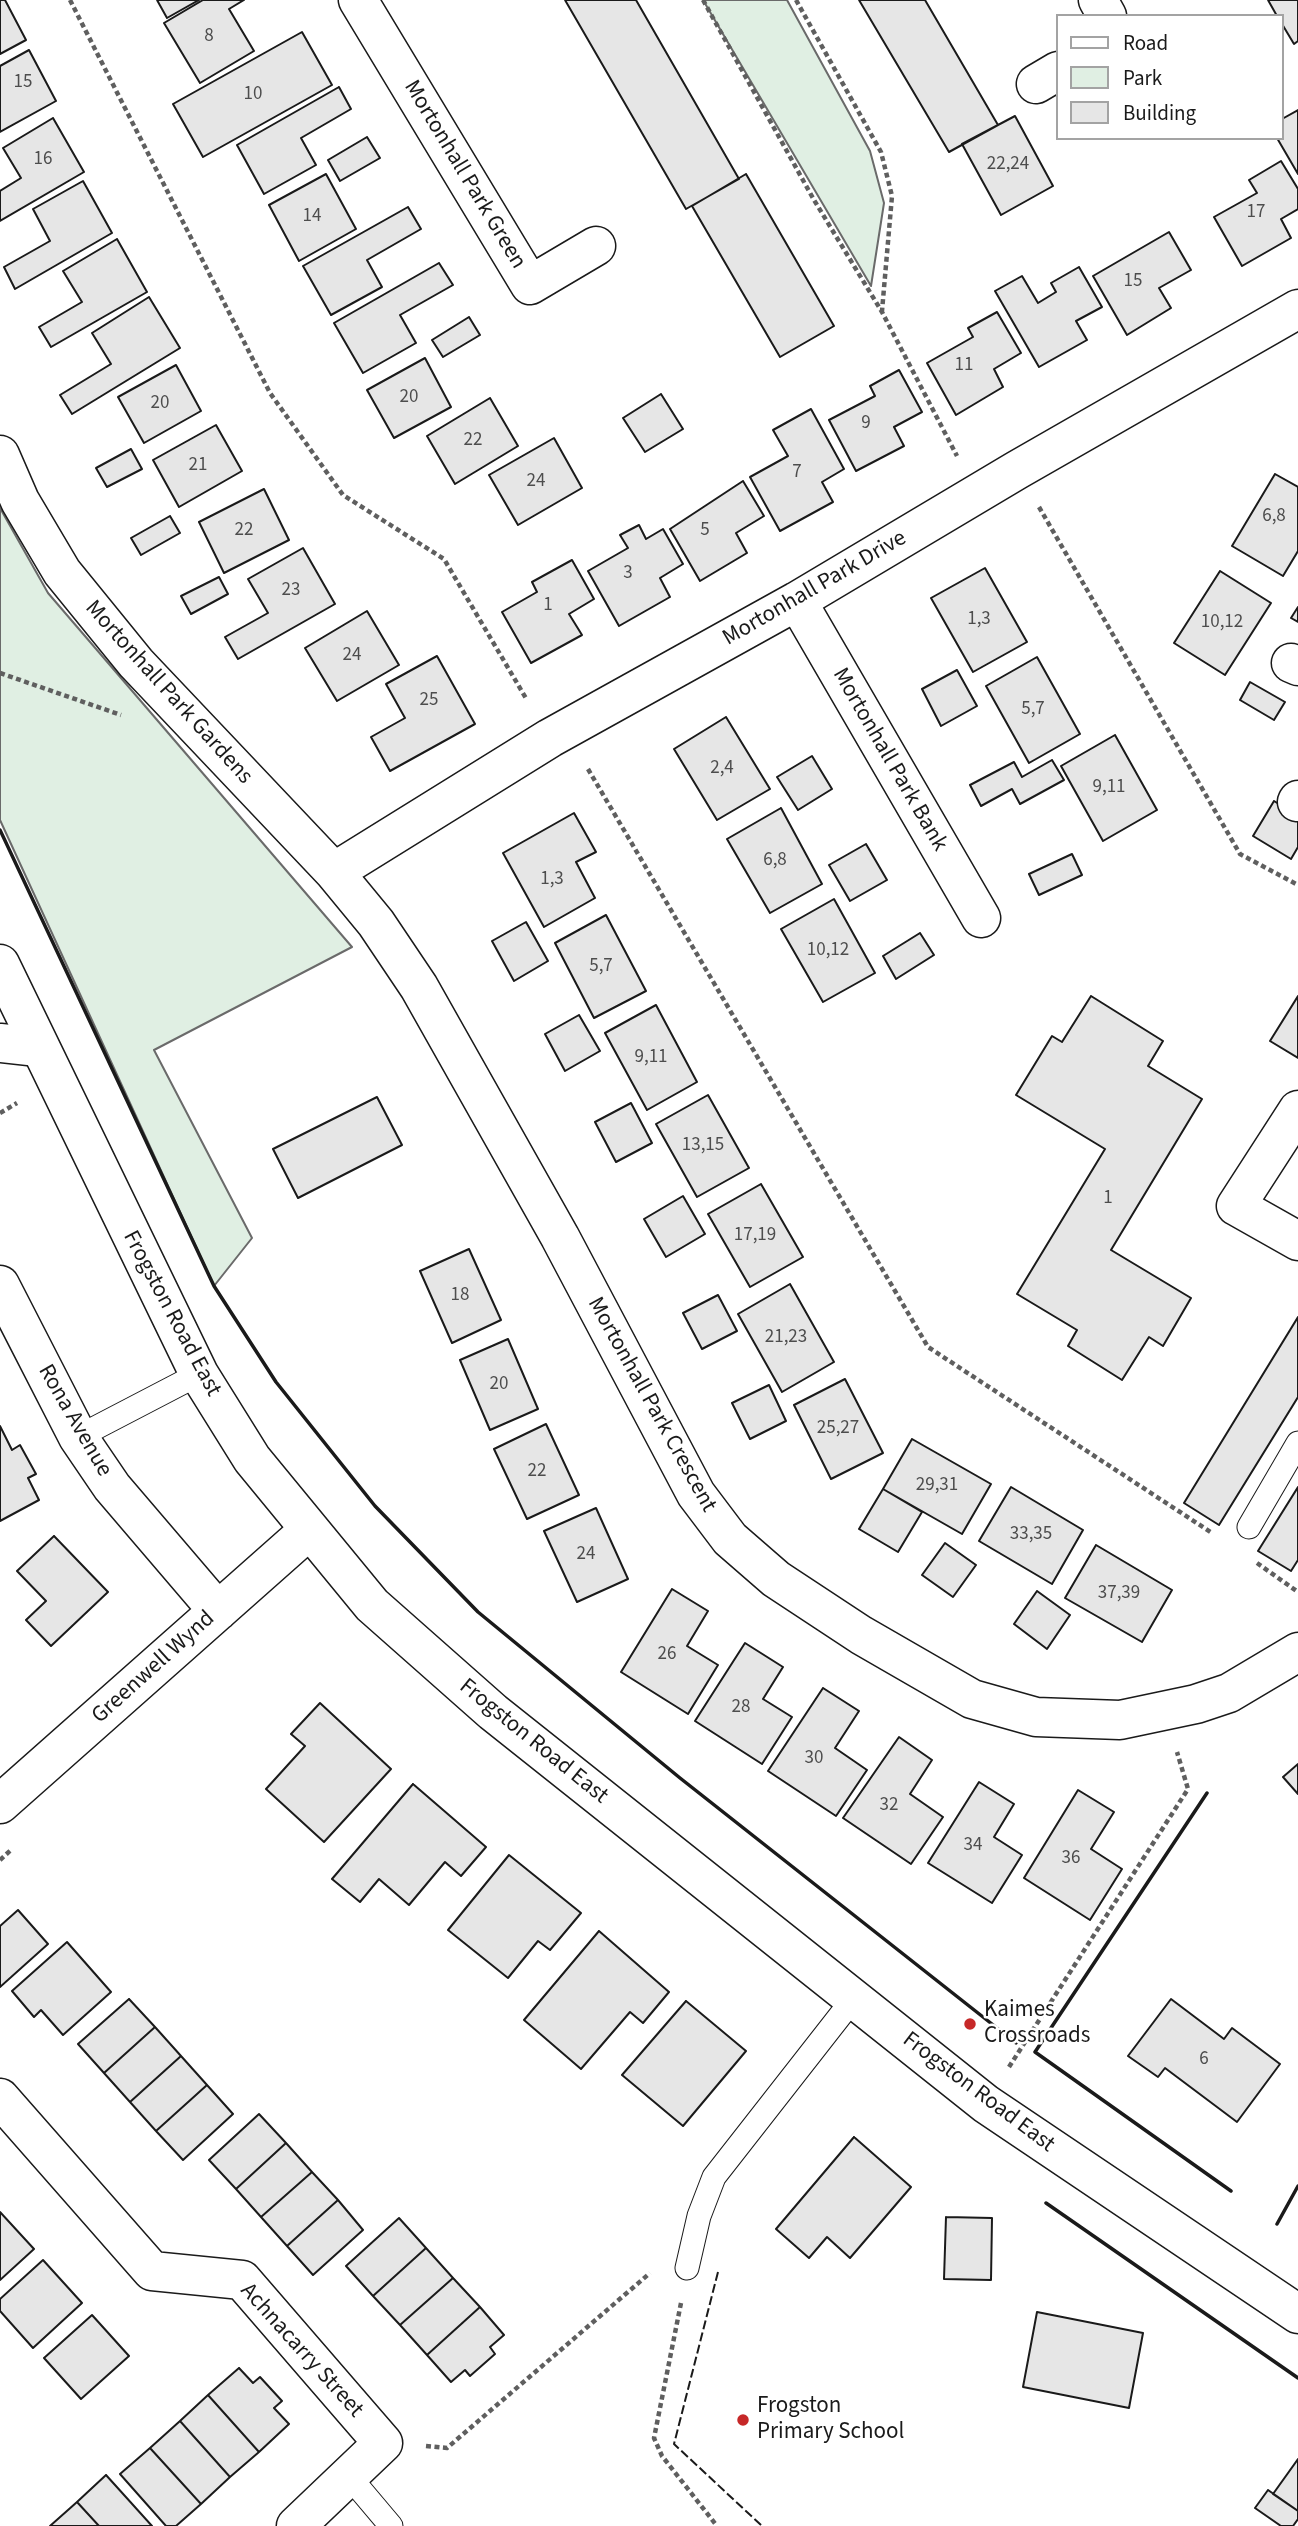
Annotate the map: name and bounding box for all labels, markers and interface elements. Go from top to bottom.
legend [1056,14,1284,140]
house number: 8 [204,26,214,48]
text: Road [1123,28,1168,58]
text: Park [1123,63,1162,93]
house number: 15 [14,72,32,94]
street label: Mortonhall Park Green [397,76,531,274]
house number: 10 [244,84,262,106]
text: Building [1123,98,1196,128]
house number: 16 [34,149,52,171]
house number: 22,24 [987,154,1029,176]
house number: 17 [1247,202,1265,224]
house number: 14 [303,206,321,228]
house number: 15 [1124,271,1142,293]
house number: 11 [955,355,973,377]
house number: 20 [400,387,418,409]
house number: 20 [151,393,169,415]
house number: 9 [861,413,871,435]
house number: 22 [464,430,482,452]
house number: 21 [189,455,207,477]
house number: 7 [792,462,802,484]
house number: 24 [527,471,545,493]
house number: 6,8 [1262,506,1286,528]
house number: 22 [235,520,253,542]
house number: 5 [700,520,710,542]
street label: Mortonhall Park Drive [718,525,912,653]
house number: 3 [623,563,633,585]
house number: 23 [282,580,300,602]
street label: Mortonhall Park Gardens [78,595,258,791]
house number: 1 [543,595,553,617]
house number: 1,3 [967,609,991,631]
house number: 10,12 [1201,612,1243,634]
house number: 24 [343,645,361,667]
street label: Mortonhall Park Bank [825,664,953,856]
house number: 25 [420,690,438,712]
house number: 5,7 [1021,699,1045,721]
house number: 2,4 [710,758,734,780]
house number: 9,11 [1092,777,1126,799]
house number: 6,8 [763,850,787,872]
house number: 1,3 [540,869,564,891]
house number: 10,12 [807,940,849,962]
house number: 5,7 [589,956,613,978]
house number: 9,11 [634,1047,668,1069]
house number: 13,15 [682,1135,724,1157]
house number: 1 [1103,1188,1113,1210]
house number: 17,19 [734,1225,776,1247]
street label: Frogston Road East [116,1226,226,1402]
house number: 18 [451,1285,469,1307]
street label: Mortonhall Park Crescent [580,1293,722,1517]
house number: 21,23 [765,1327,807,1349]
street label: Rona Avenue [31,1360,117,1482]
house number: 20 [490,1374,508,1396]
house number: 25,27 [817,1418,859,1440]
house number: 22 [528,1461,546,1483]
house number: 29,31 [916,1475,958,1497]
house number: 33,35 [1010,1524,1052,1546]
house number: 24 [577,1544,595,1566]
house number: 37,39 [1098,1583,1140,1605]
street label: Greenwell Wynd [87,1606,221,1730]
house number: 26 [658,1644,676,1666]
street label: Frogston Road East [453,1673,613,1811]
house number: 28 [732,1697,750,1719]
house number: 30 [805,1748,823,1770]
house number: 32 [880,1795,898,1817]
house number: 34 [964,1835,982,1857]
house number: 36 [1062,1848,1080,1870]
place label: Kaimes Crossroads [984,1997,1090,2051]
marker: Kaimes Crossroads [962,2016,978,2032]
street label: Frogston Road East [896,2027,1060,2159]
house number: 6 [1199,2049,1209,2071]
street label: Achnacarry Street [234,2278,368,2424]
place label: Frogston Primary School [757,2393,904,2447]
marker: Frogston Primary School [735,2412,751,2428]

